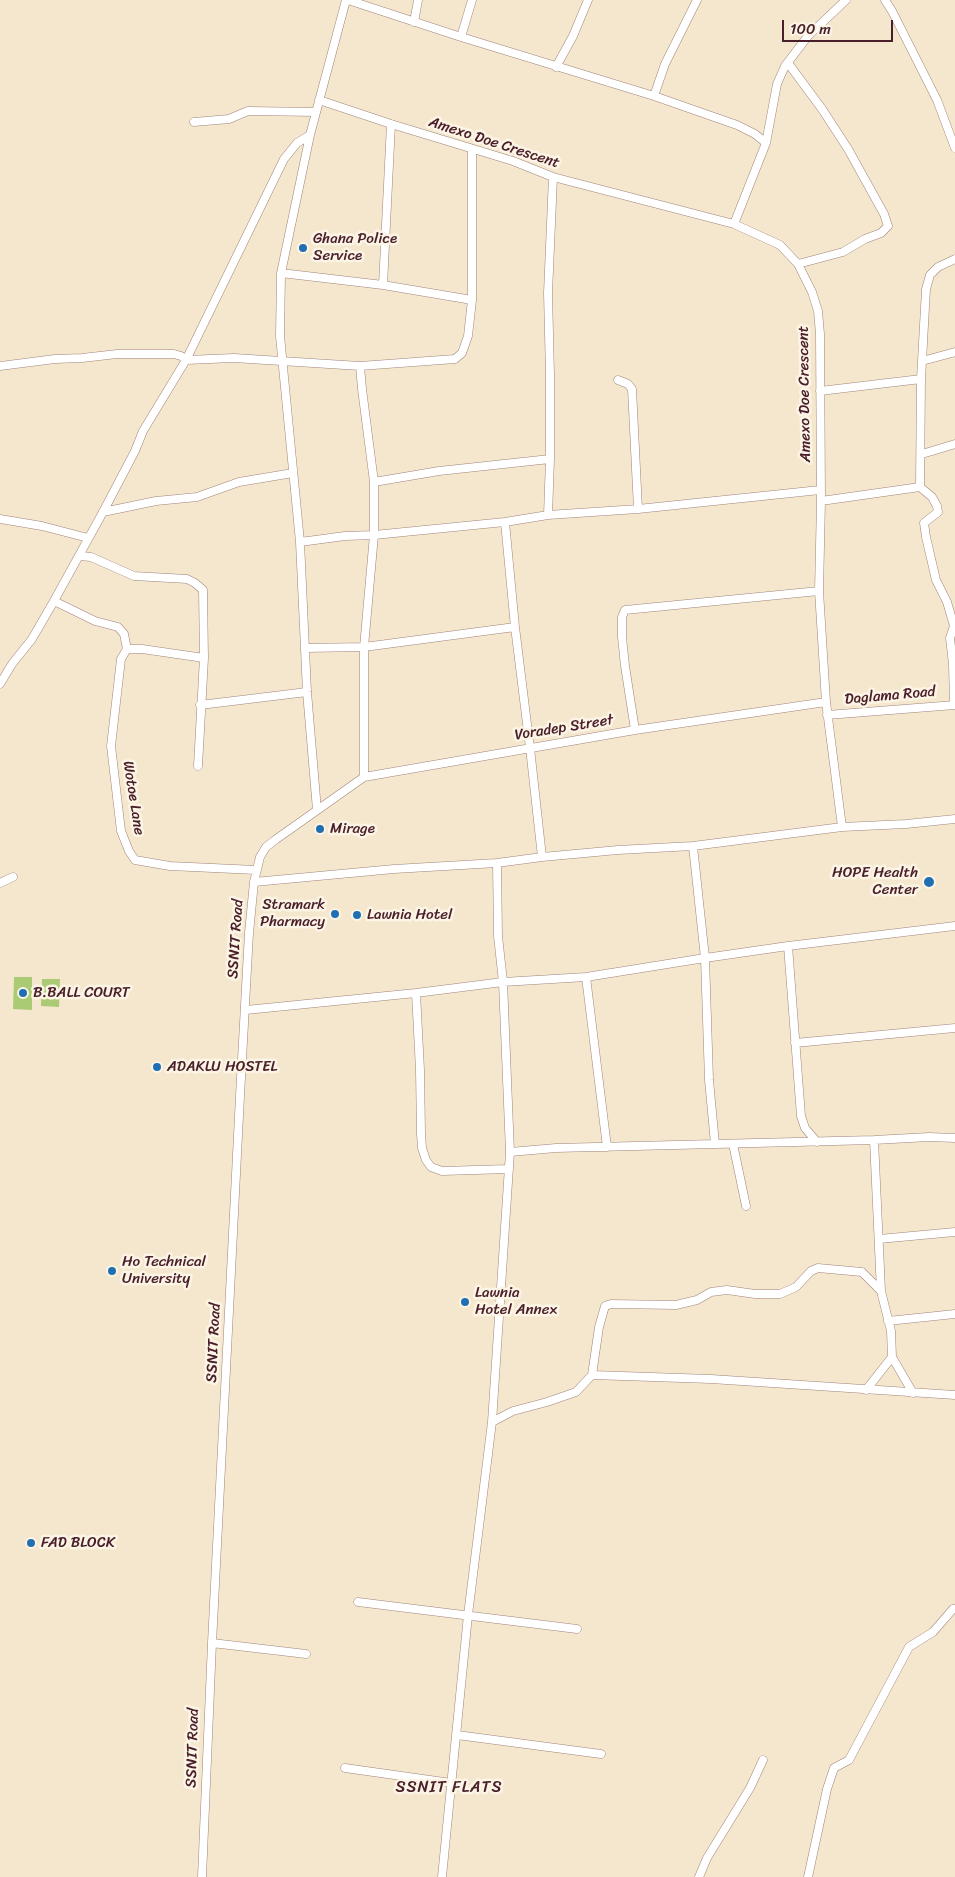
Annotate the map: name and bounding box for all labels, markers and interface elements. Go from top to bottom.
scale bar [785,10,896,42]
text: 100 m [790,16,831,42]
street label: Amexo Doe Crescent [426,113,562,173]
place label: Ghana Police Service [313,230,397,265]
marker: Ghana Police Service [297,242,309,254]
street label: Amexo Doe Crescent [795,326,815,462]
street label: Daglama Road [844,683,936,709]
street label: Voradep Street [513,711,615,745]
street label: Wotoe Lane [118,760,148,836]
place label: Mirage [330,820,375,838]
marker: Mirage [314,823,326,835]
place label: HOPE Health Center [832,864,918,899]
marker: HOPE Health Center [922,875,936,889]
place label: Stramark Pharmacy [260,896,325,931]
street label: SSNIT Road [224,899,248,979]
place label: Lawnia Hotel [367,906,452,924]
marker: Stramark Pharmacy [329,908,341,920]
marker: Lawnia Hotel [351,909,363,921]
place label: B.BALL COURT [33,984,130,1002]
marker: B.BALL COURT [17,987,29,999]
place label: ADAKLU HOSTEL [167,1058,277,1076]
marker: ADAKLU HOSTEL [151,1061,163,1073]
place label: Ho Technical University [122,1253,206,1288]
marker: Ho Technical University [106,1265,118,1277]
place label: Lawnia Hotel Annex [475,1284,557,1319]
marker: Lawnia Hotel Annex [459,1296,471,1308]
street label: SSNIT Road [203,1303,225,1383]
place label: FAD BLOCK [41,1534,115,1552]
marker: FAD BLOCK [25,1537,37,1549]
street label: SSNIT Road [183,1708,203,1788]
district label: SSNIT FLATS [394,1778,504,1798]

